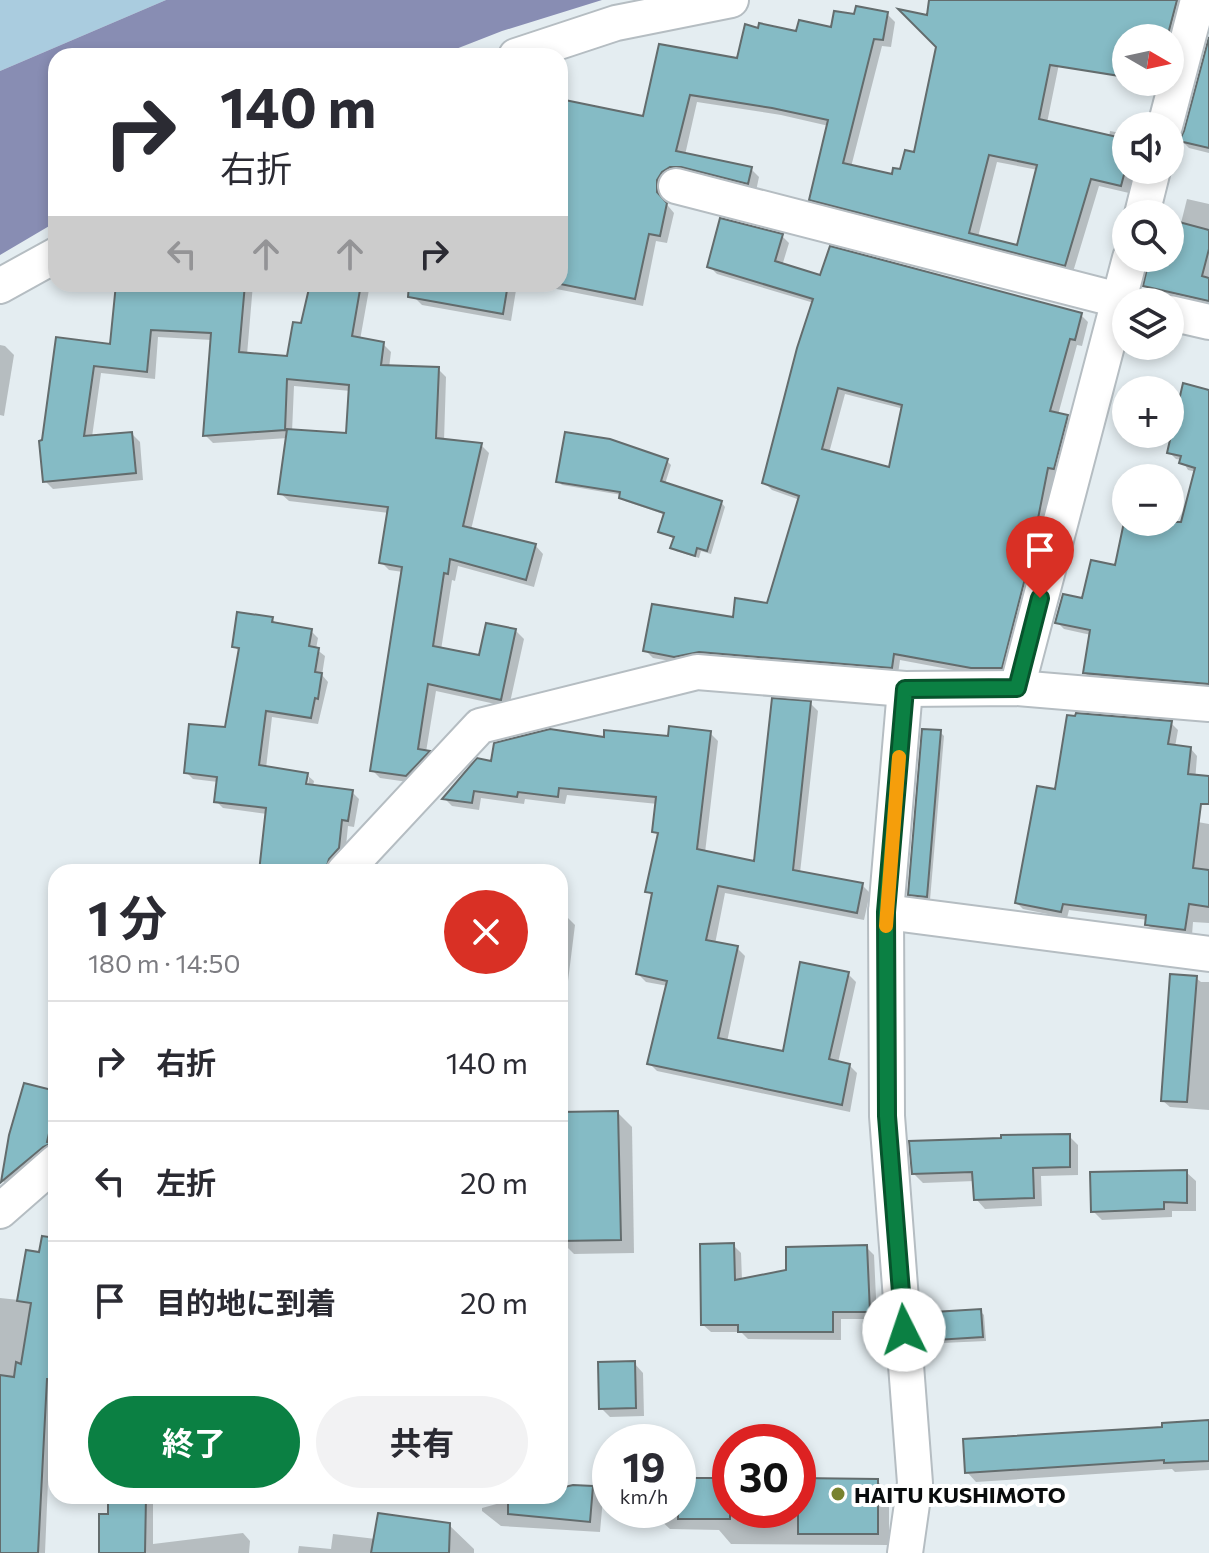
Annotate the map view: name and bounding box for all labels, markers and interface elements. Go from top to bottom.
north arrow [1112,24,1184,96]
map controls [1112,24,1184,536]
text: 140 m [220,71,376,140]
icon: right [88,80,192,184]
button: sound [1112,112,1184,184]
text: 右折 [220,145,292,189]
button: search [1112,200,1184,272]
icon: left [160,232,204,276]
icon: ahead [244,232,288,276]
icon: ahead [328,232,372,276]
icon: right [412,232,456,276]
button: layers [1112,288,1184,360]
button: + [1112,376,1184,448]
button: − [1112,464,1184,536]
pin [1006,516,1074,598]
icon: arrive [1018,528,1062,572]
text: 1 分 [88,887,167,946]
button: close [444,890,528,974]
text: 180 m · 14:50 [88,947,240,978]
icon: right [88,1039,132,1083]
text: 右折 [156,1043,216,1080]
text: 140 m [446,1043,528,1080]
icon: left [88,1159,132,1203]
text: 左折 [156,1163,216,1200]
text: 20 m [460,1163,528,1200]
icon: arrive [88,1279,132,1323]
text: 目的地に到着 [156,1283,336,1320]
text: 20 m [460,1283,528,1320]
position arrow [862,1288,946,1372]
button: 終了 [88,1396,300,1488]
button: 共有 [316,1396,528,1488]
speed limit sign: 30 [712,1424,816,1528]
text: 19 [623,1441,665,1490]
place label: HAITU KUSHIMOTO [854,1481,1066,1508]
text: km/h [620,1484,668,1508]
marker: HAITU KUSHIMOTO [829,1485,847,1503]

